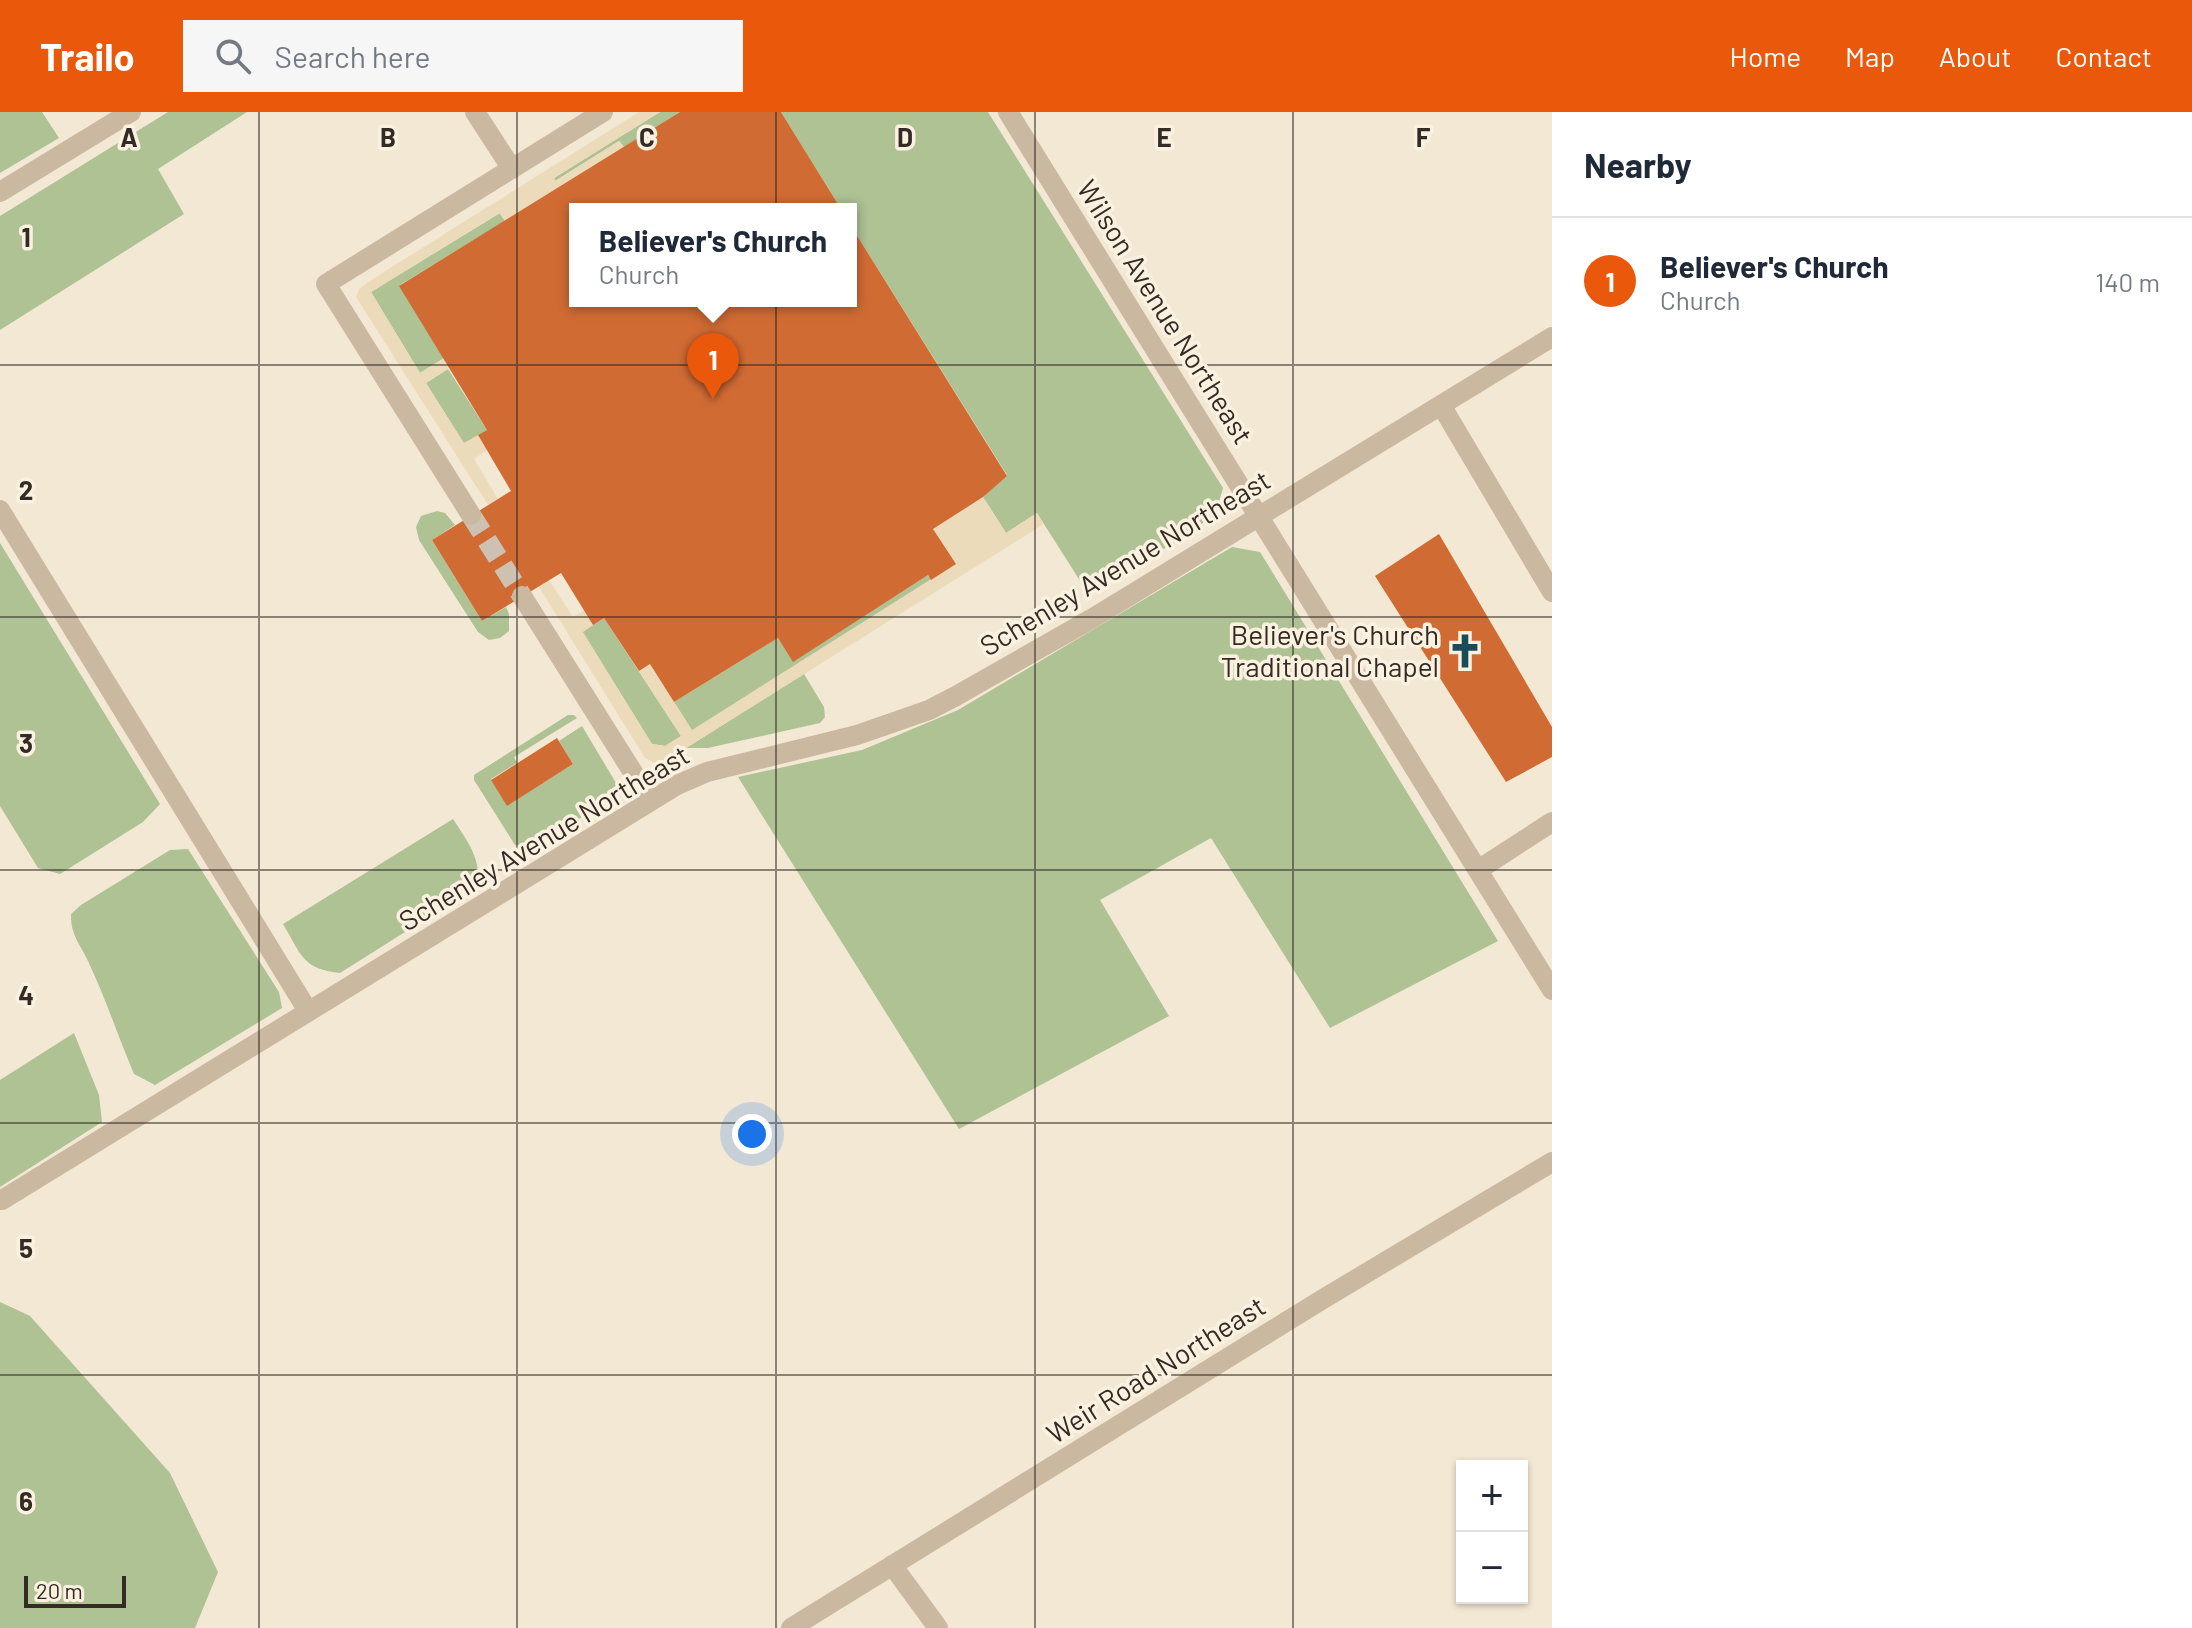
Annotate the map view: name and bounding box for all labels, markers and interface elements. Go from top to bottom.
search box [183,20,743,92]
text: Trailo [40,33,135,79]
icon: search [211,34,255,78]
text: Search here [275,38,431,74]
text: Home [1730,39,1801,73]
text: Map [1845,39,1895,73]
text: About [1939,39,2011,73]
text: Contact [2055,39,2152,73]
text: A [120,121,138,152]
text: B [380,121,396,152]
text: C [639,121,655,152]
text: D [897,121,913,152]
text: E [1156,121,1172,152]
text: F [1416,121,1431,152]
text: Nearby [1584,144,1692,185]
street label: Wilson Avenue Northeast [1071,173,1261,450]
popup [569,203,857,307]
text: 1 [21,221,31,252]
text: Believer's Church [599,222,827,258]
text: Believer's Church [1660,248,1889,284]
text: Church [599,258,679,289]
text: 1 [1605,266,1615,297]
text: 140 m [2095,266,2160,297]
text: Church [1660,284,1741,315]
pin: 1 [687,333,739,399]
street label: Schenley Avenue Northeast [973,462,1276,662]
text: 2 [19,474,33,505]
place label: Believer's Church Traditional Chapel [1221,617,1439,683]
church icon: Believer's Church Traditional Chapel [1446,632,1484,670]
text: 3 [19,727,33,758]
street label: Schenley Avenue Northeast [392,737,695,937]
text: 4 [18,979,34,1010]
your location [732,1114,772,1154]
text: 5 [19,1232,33,1263]
street label: Weir Road Northeast [1040,1288,1271,1450]
map controls [1456,1460,1528,1604]
button: + [1456,1460,1528,1532]
text: 6 [19,1485,33,1516]
button: − [1456,1532,1528,1604]
scale bar [24,1572,126,1608]
text: 20 m [36,1577,83,1603]

